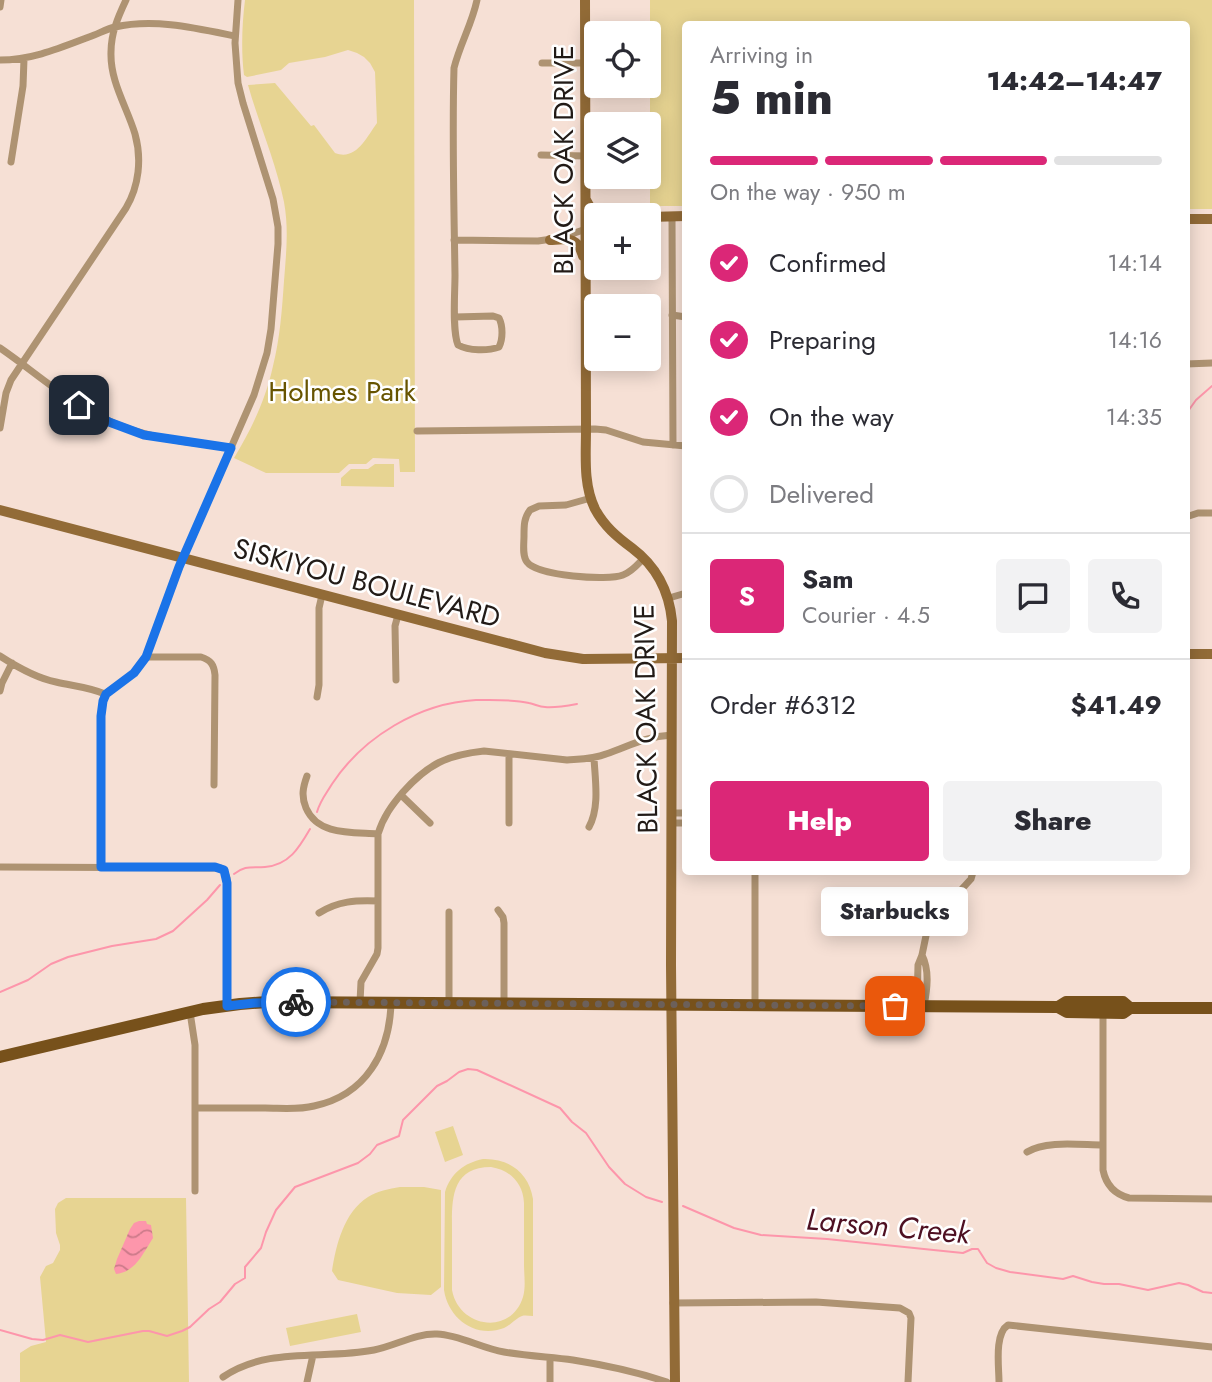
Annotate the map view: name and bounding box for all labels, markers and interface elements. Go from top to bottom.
map controls [584,21,661,371]
button: locate [584,21,661,98]
text: Arriving in [710,38,813,72]
street label: BLACK OAK DRIVE [543,45,584,275]
text: 14:42–14:47 [987,62,1162,100]
text: 5 min [710,65,833,131]
button: layers [584,112,661,189]
text: On the way · 950 m [710,175,906,209]
button: + [584,203,661,280]
icon: check [710,244,748,282]
text: Confirmed [769,244,886,282]
text: 14:14 [1108,246,1162,280]
button: − [584,294,661,371]
icon: check [710,321,748,359]
text: Preparing [769,321,876,359]
text: 14:16 [1108,323,1162,357]
park label: Holmes Park [268,371,416,412]
pin [49,375,109,435]
icon: home [60,386,98,424]
icon: check [710,398,748,436]
text: On the way [769,398,894,436]
text: 14:35 [1106,400,1162,434]
text: Delivered [769,475,874,513]
street label: SISKIYOU BOULEVARD [229,528,505,638]
button: chat [996,559,1070,633]
button: phone [1088,559,1162,633]
text: Sam [802,560,854,598]
text: S [739,577,755,615]
text: Courier · 4.5 [802,598,930,632]
street label: BLACK OAK DRIVE [624,604,668,834]
text: Order #6312 [710,686,856,724]
text: $41.49 [1071,686,1162,724]
button: Help [710,781,929,861]
button: Share [943,781,1162,861]
callout: Starbucks [822,887,968,936]
text: Starbucks [839,894,950,928]
courier [261,967,331,1037]
pin [865,976,925,1036]
icon: bike [277,983,315,1021]
icon: bag [876,987,914,1025]
water label: Larson Creek [804,1197,973,1255]

